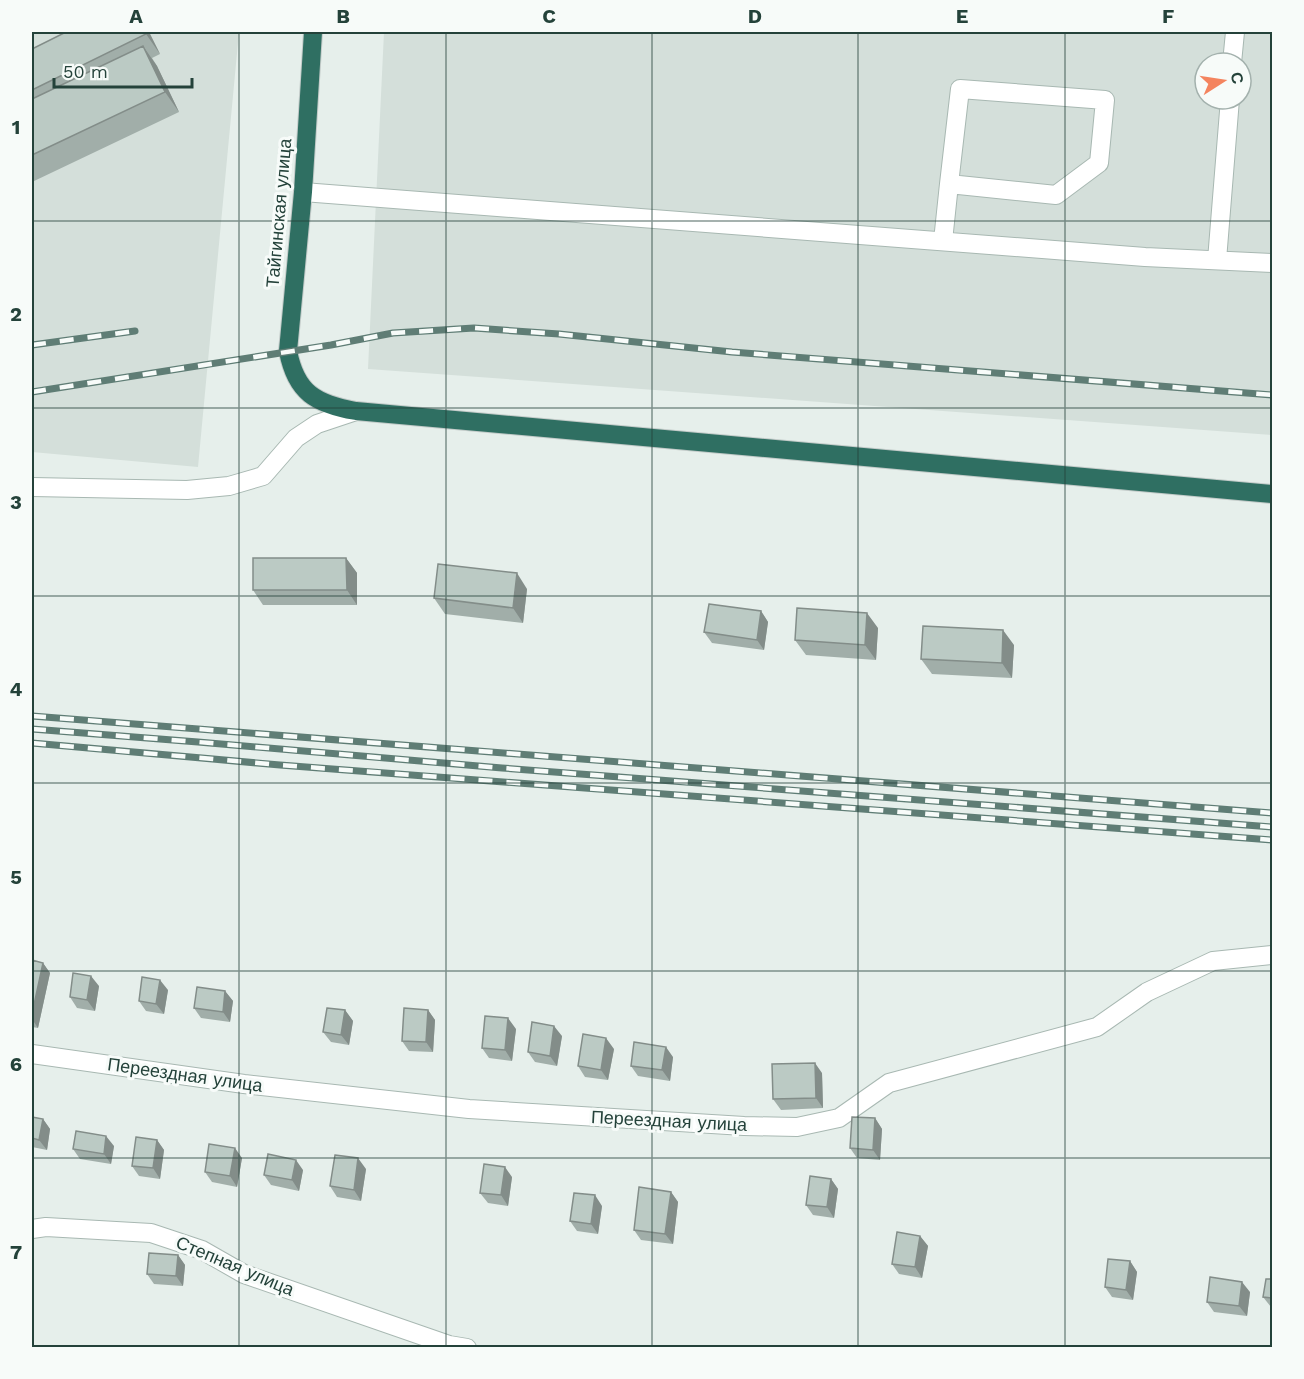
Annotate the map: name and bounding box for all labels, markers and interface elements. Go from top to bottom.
text: A [129,4,143,28]
text: B [336,4,350,28]
text: C [542,4,556,28]
text: D [748,4,762,28]
text: E [956,4,968,28]
text: F [1162,4,1174,28]
scale bar [54,51,192,89]
north arrow [1193,51,1253,111]
text: 50 m [63,61,108,82]
text: С [1227,70,1248,86]
text: 1 [12,115,20,139]
street label: Тайгинская улица [262,137,296,288]
text: 2 [10,302,22,326]
text: 3 [10,490,22,514]
text: 4 [10,677,23,701]
text: 5 [10,865,22,889]
text: 6 [10,1052,22,1076]
street label: Переездная улица [106,1053,265,1096]
street label: Переездная улица [590,1106,749,1135]
street label: Степная улица [173,1231,298,1300]
text: 7 [10,1240,22,1264]

